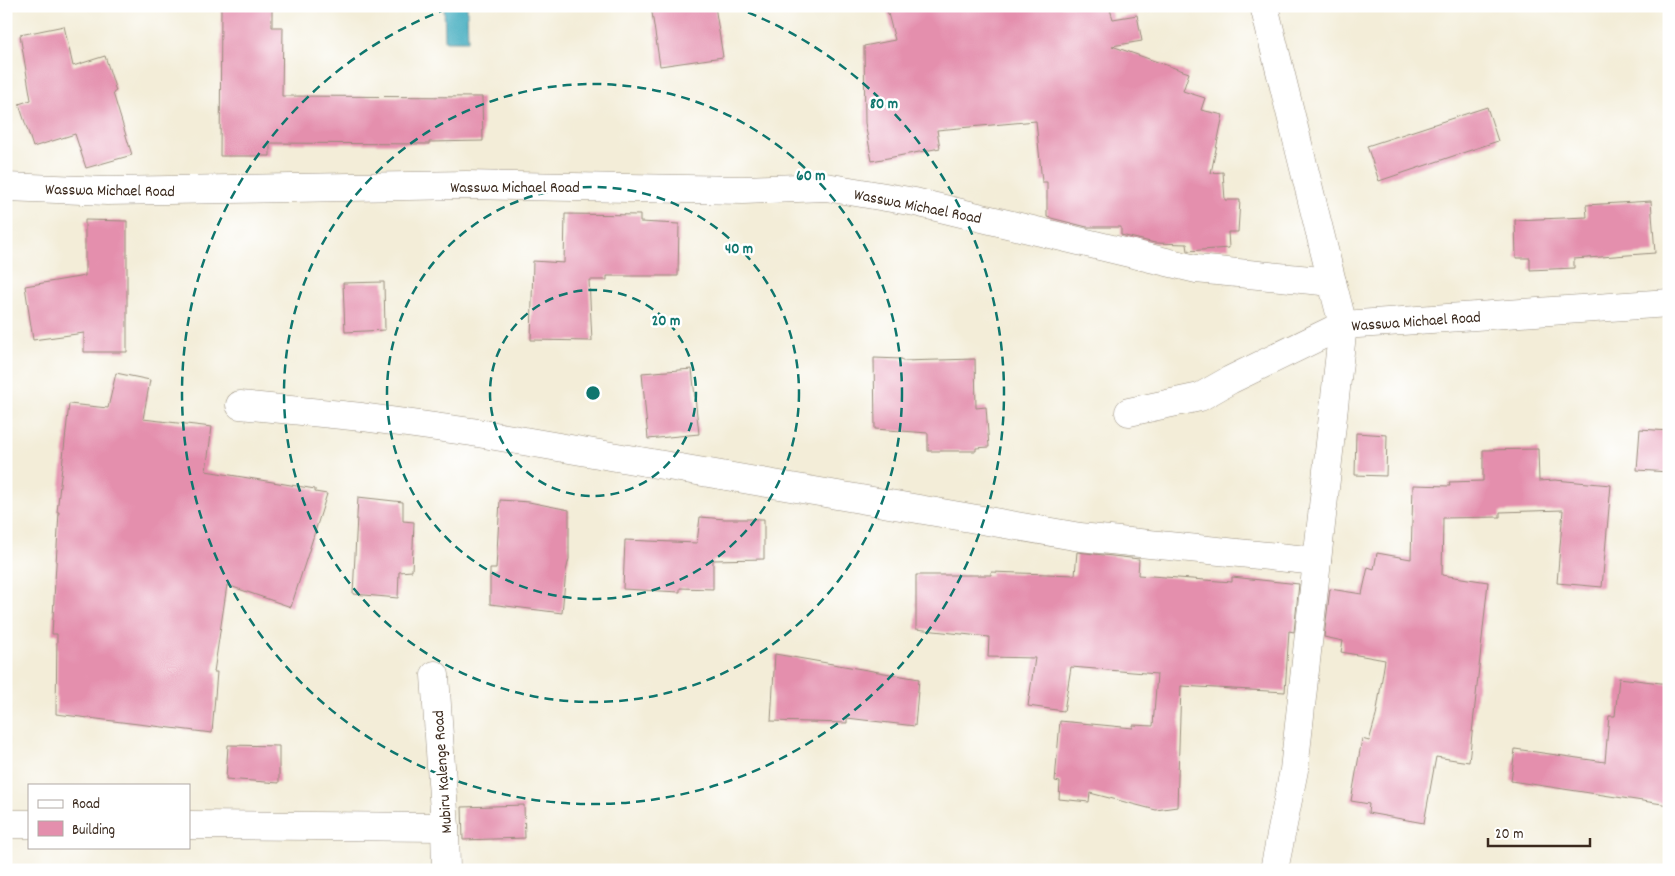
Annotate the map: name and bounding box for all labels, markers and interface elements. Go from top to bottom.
text: 80 m [870,94,898,116]
text: 60 m [796,166,826,188]
street label: Wasswa Michael Road [450,177,580,200]
street label: Wasswa Michael Road [45,179,175,204]
street label: Wasswa Michael Road [852,184,983,231]
text: 40 m [725,239,753,261]
street label: Wasswa Michael Road [1351,307,1482,338]
text: 20 m [652,311,680,333]
centre of rings [584,384,602,402]
street label: Mubiru Kalenge Road [428,709,459,834]
legend [28,784,190,848]
text: Road [72,794,100,816]
scale bar [1488,816,1590,848]
text: Building [72,820,115,842]
text: 20 m [1495,824,1523,846]

